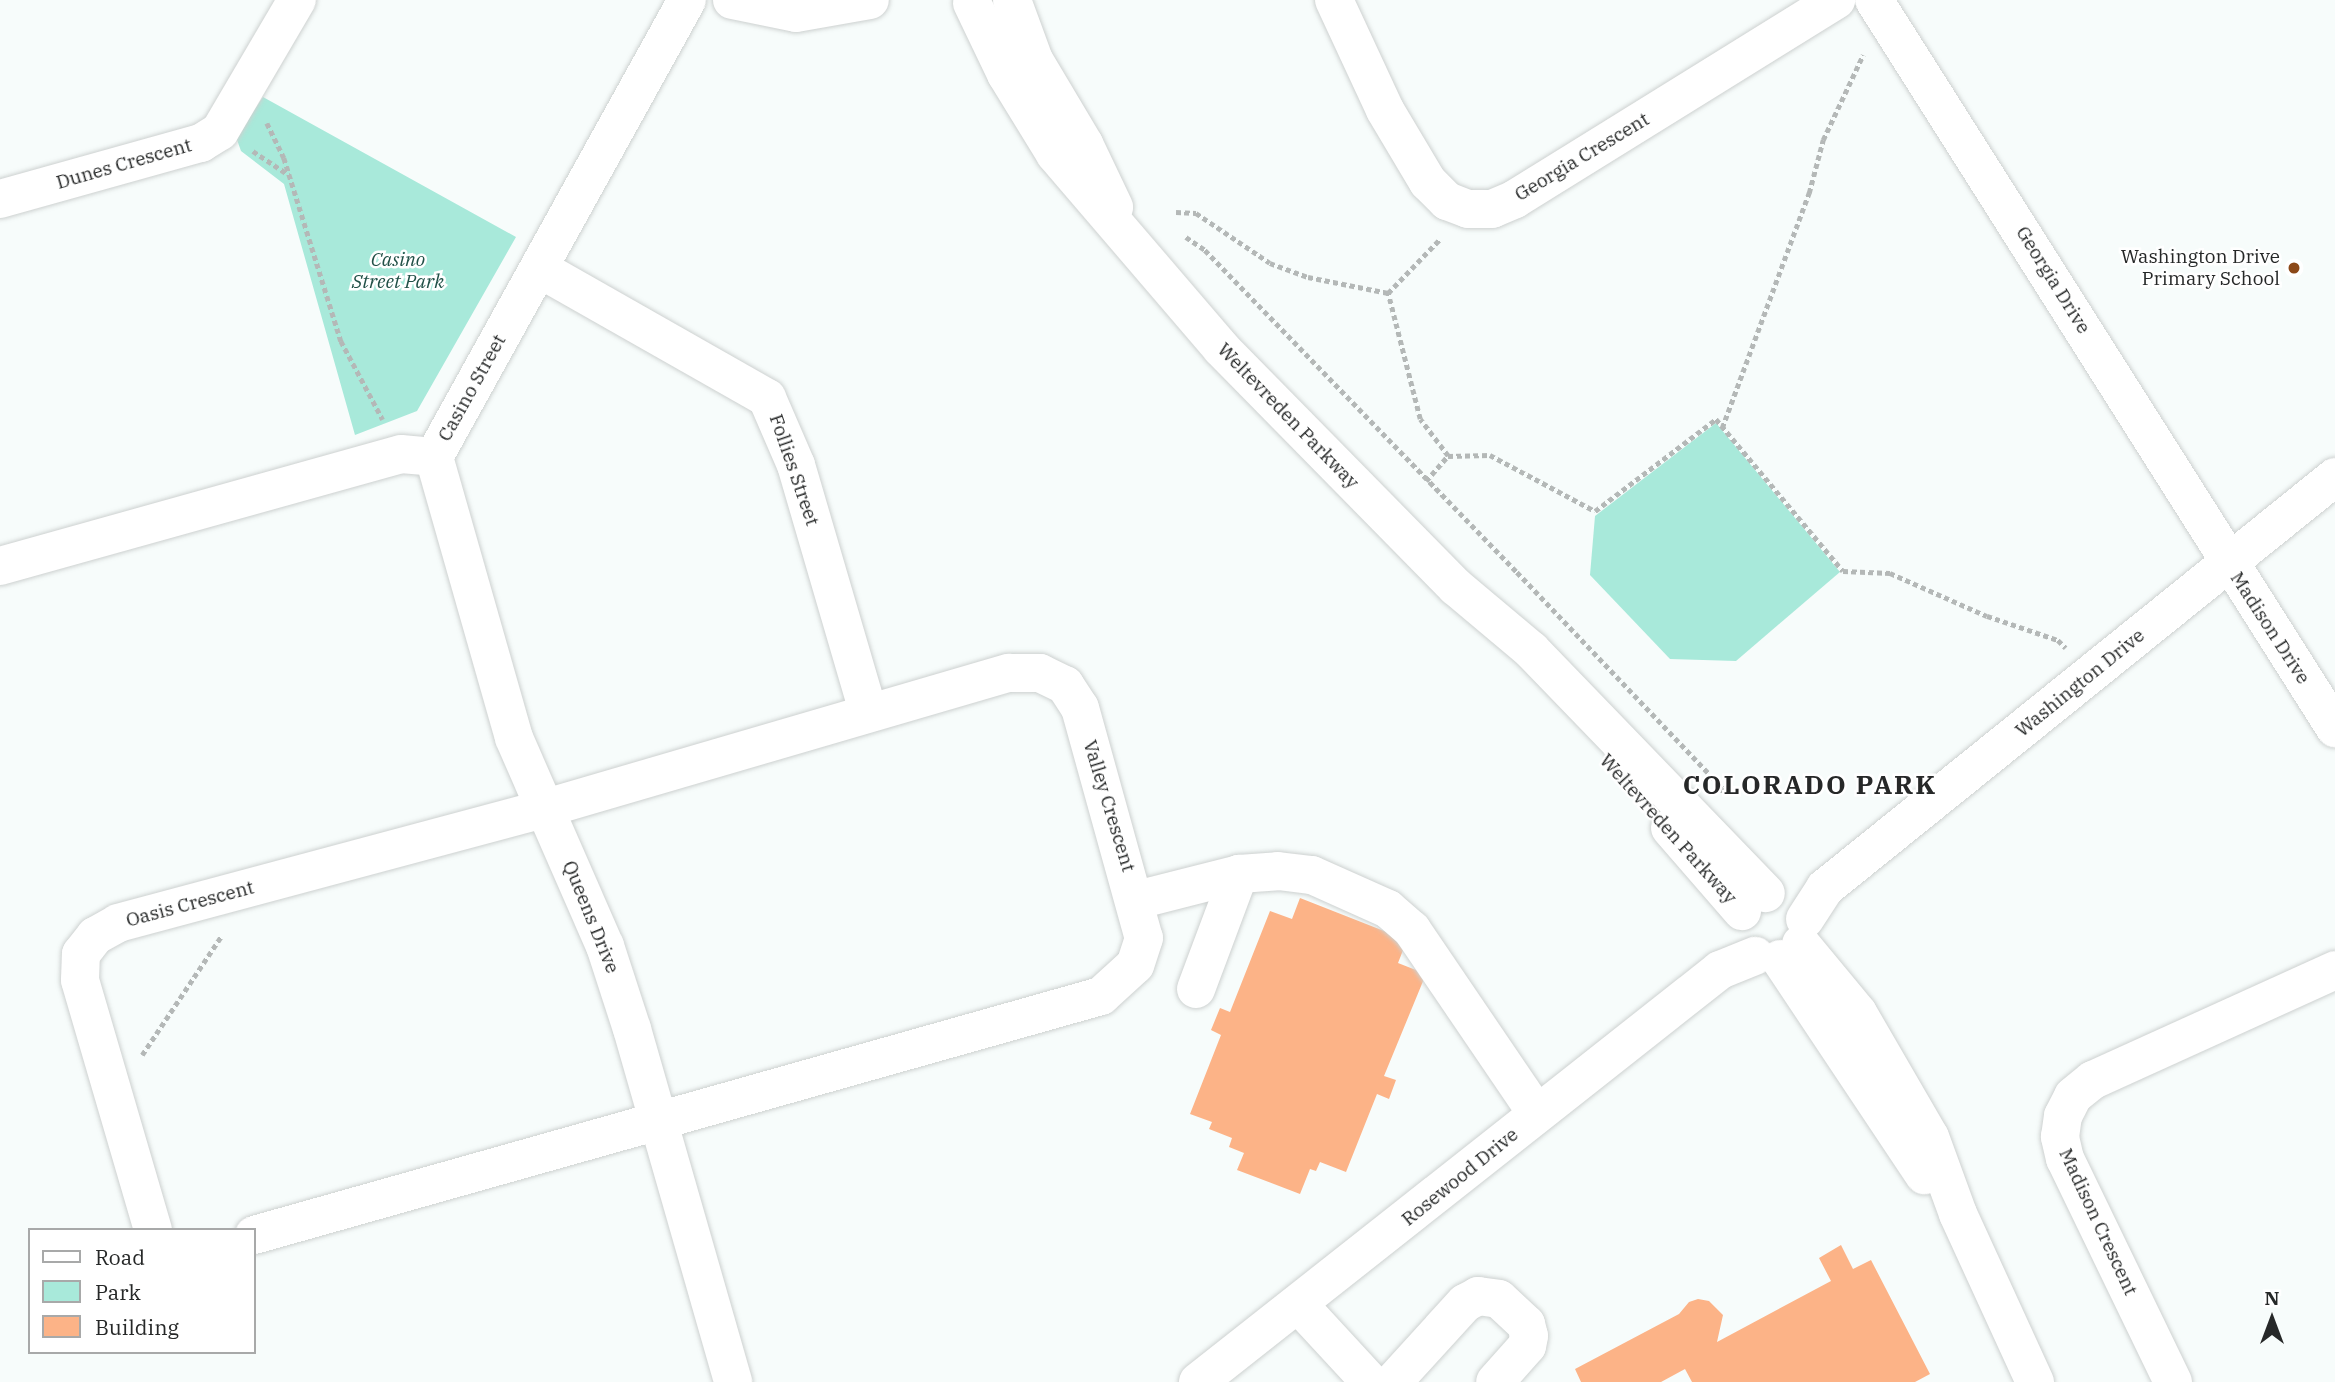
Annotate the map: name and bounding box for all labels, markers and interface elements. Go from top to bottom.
street label: Georgia Crescent [1511,108,1653,206]
street label: Dunes Crescent [54,134,194,194]
street label: Georgia Drive [2011,222,2095,338]
place label: Washington Drive Primary School [2121,246,2280,290]
park label: Casino Street Park [352,249,444,293]
marker: Washington Drive Primary School [2286,260,2302,276]
street label: Casino Street [433,331,511,445]
street label: Weltevreden Parkway [1212,338,1364,494]
street label: Follies Street [764,411,824,529]
street label: Madison Drive [2225,568,2315,688]
street label: Washington Drive [2011,624,2149,742]
street label: Valley Crescent [1078,737,1140,875]
street label: Weltevreden Parkway [1595,749,1741,909]
district label: COLORADO PARK [1684,769,1936,801]
street label: Queens Drive [558,857,624,977]
street label: Oasis Crescent [124,876,256,932]
street label: Rosewood Drive [1397,1123,1523,1231]
street label: Madison Crescent [2054,1145,2142,1299]
legend [28,1228,256,1354]
text: Road [95,1243,145,1271]
text: Park [95,1278,141,1306]
north arrow [2237,1284,2307,1354]
text: N [2264,1286,2280,1310]
text: Building [95,1313,179,1341]

